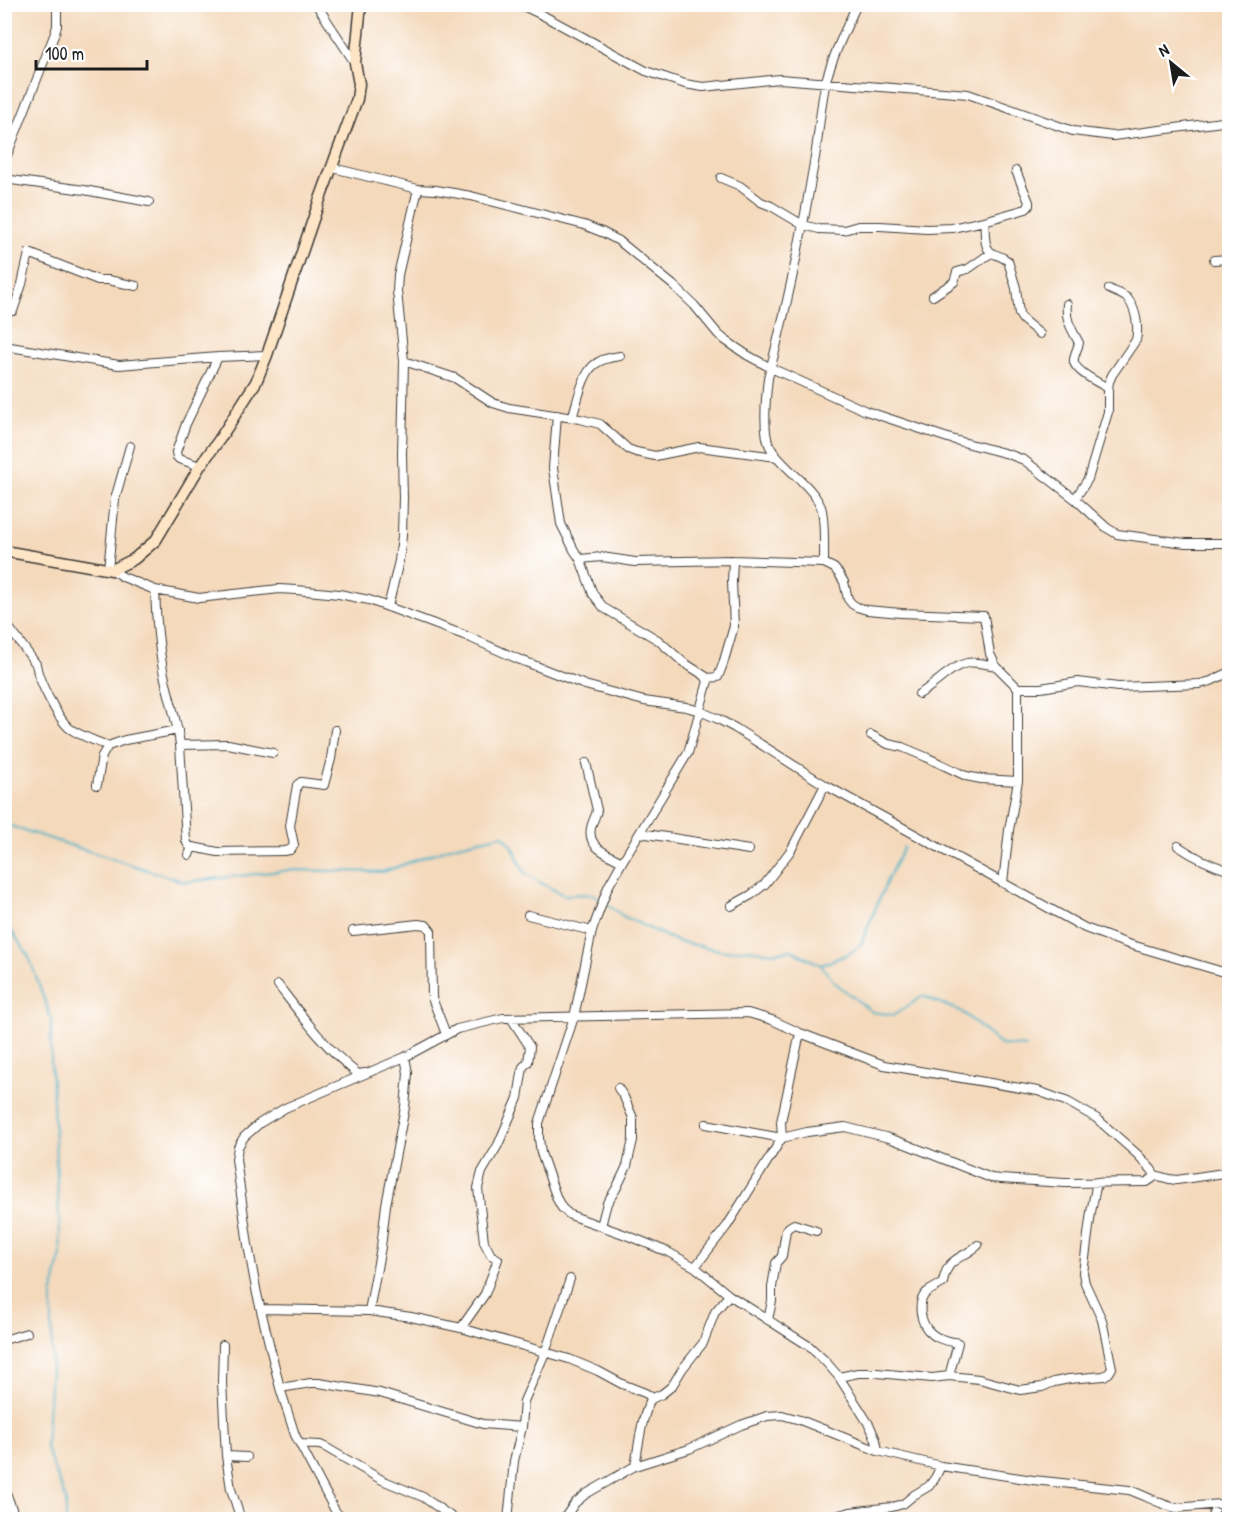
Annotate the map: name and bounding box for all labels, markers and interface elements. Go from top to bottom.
scale bar [36,33,147,71]
north arrow [1141,33,1201,93]
text: N [1154,38,1173,62]
text: 100 m [45,41,84,66]

